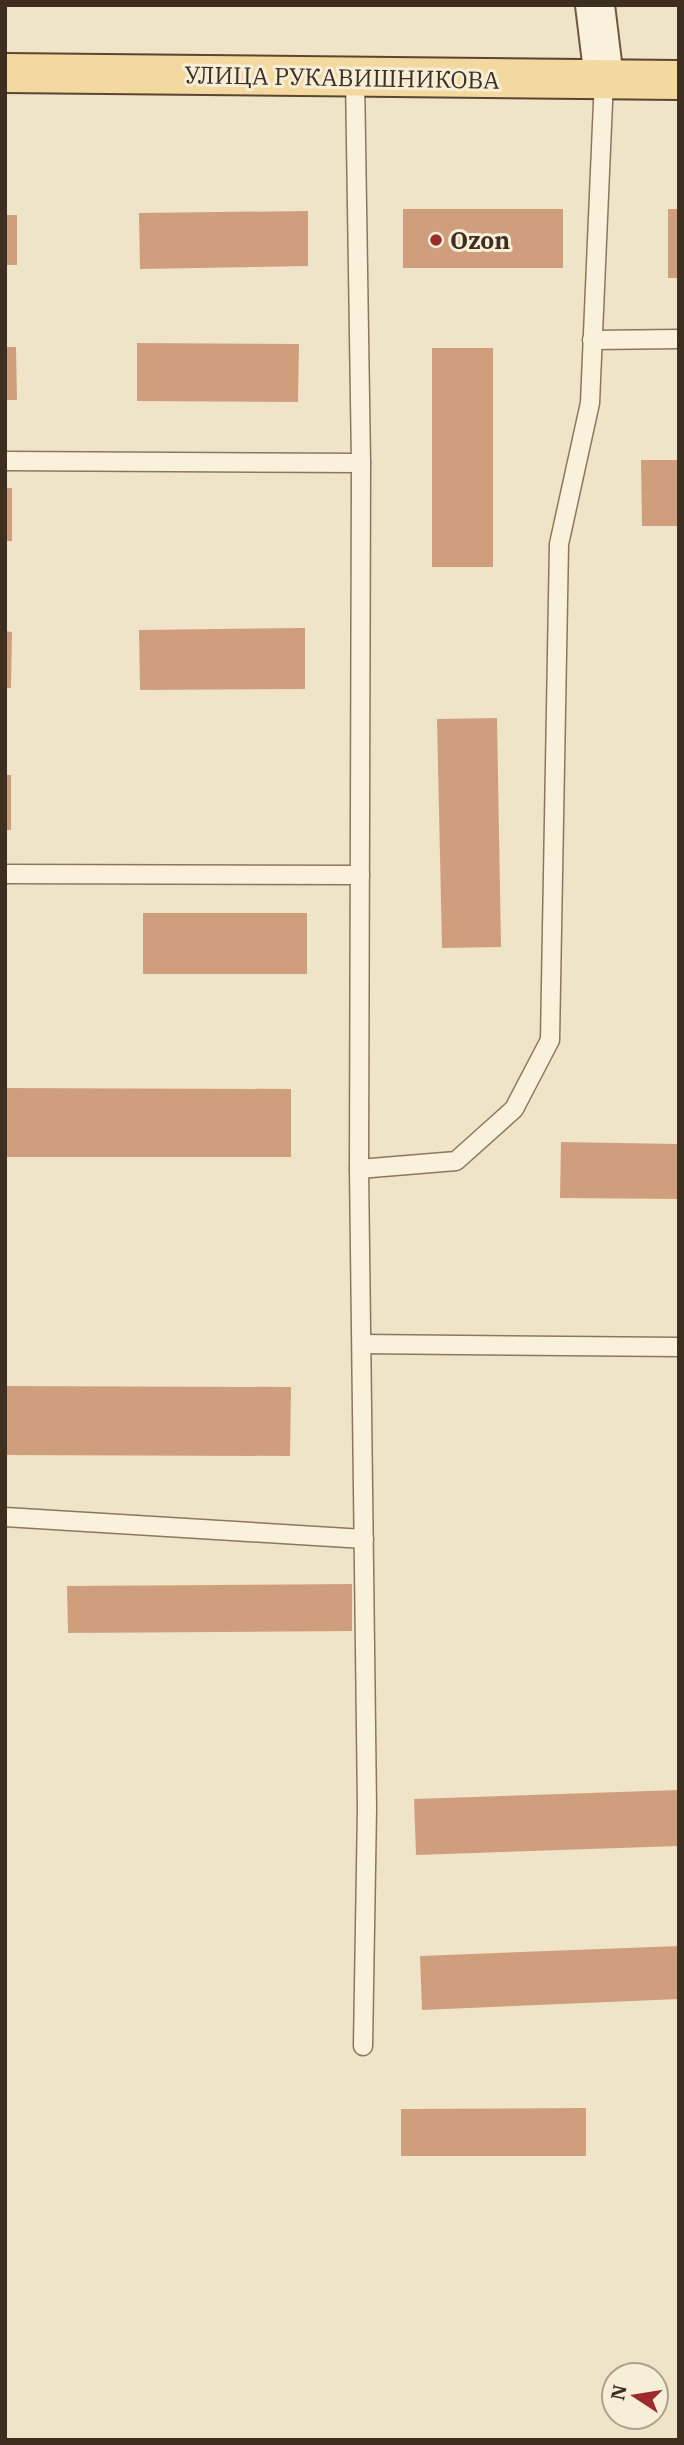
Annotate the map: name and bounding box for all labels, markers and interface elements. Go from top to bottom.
street label: УЛИЦА РУКАВИШНИКОВА [184,58,500,96]
place label: Ozon [450,224,510,256]
marker: Ozon [428,232,444,248]
north arrow [600,2361,670,2431]
text: N [605,2383,632,2402]

